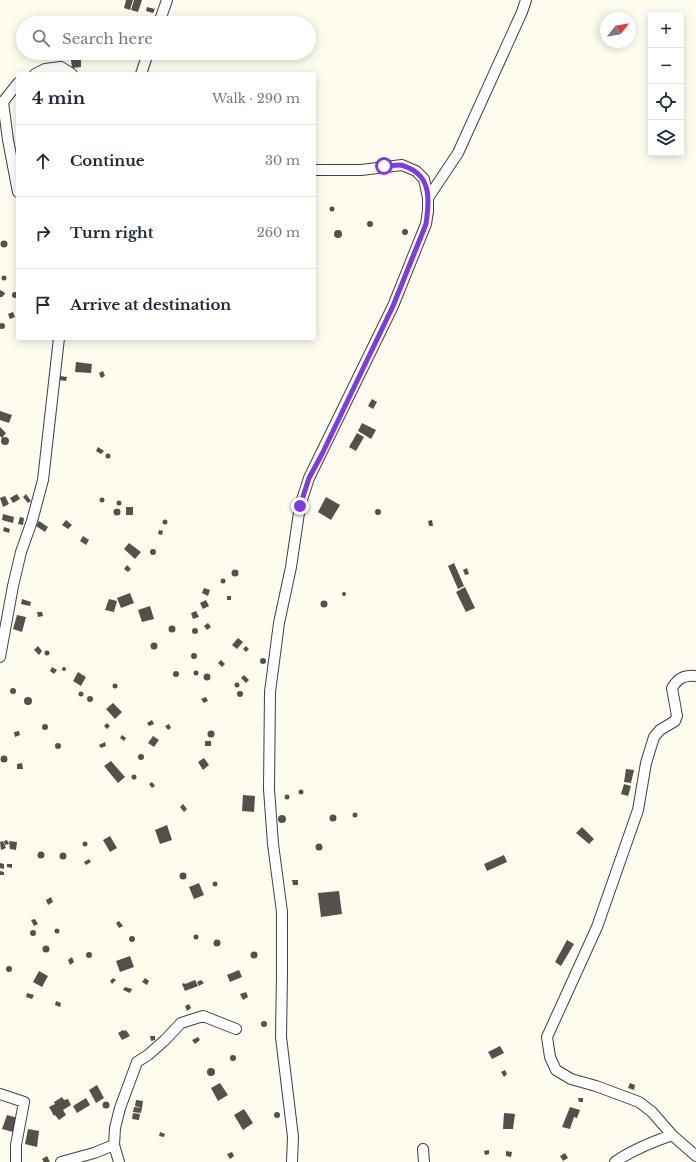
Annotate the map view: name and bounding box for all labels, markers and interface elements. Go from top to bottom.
north arrow [600,12,636,48]
map controls [648,12,684,156]
button: + [648,12,684,48]
search box [16,16,316,60]
icon: search [30,27,52,49]
text: Search here [62,29,153,48]
button: − [648,48,684,84]
button: locate [648,84,684,120]
text: 4 min [32,88,85,109]
text: Walk · 290 m [212,90,300,107]
button: layers [648,120,684,156]
icon: ahead [32,150,54,172]
text: Continue [70,151,145,170]
text: 30 m [265,152,300,169]
route start [375,157,393,175]
icon: right [32,222,54,244]
text: Turn right [70,223,153,242]
text: 260 m [257,224,300,241]
icon: arrive [32,294,54,316]
text: Arrive at destination [70,295,231,314]
route end [291,497,309,515]

